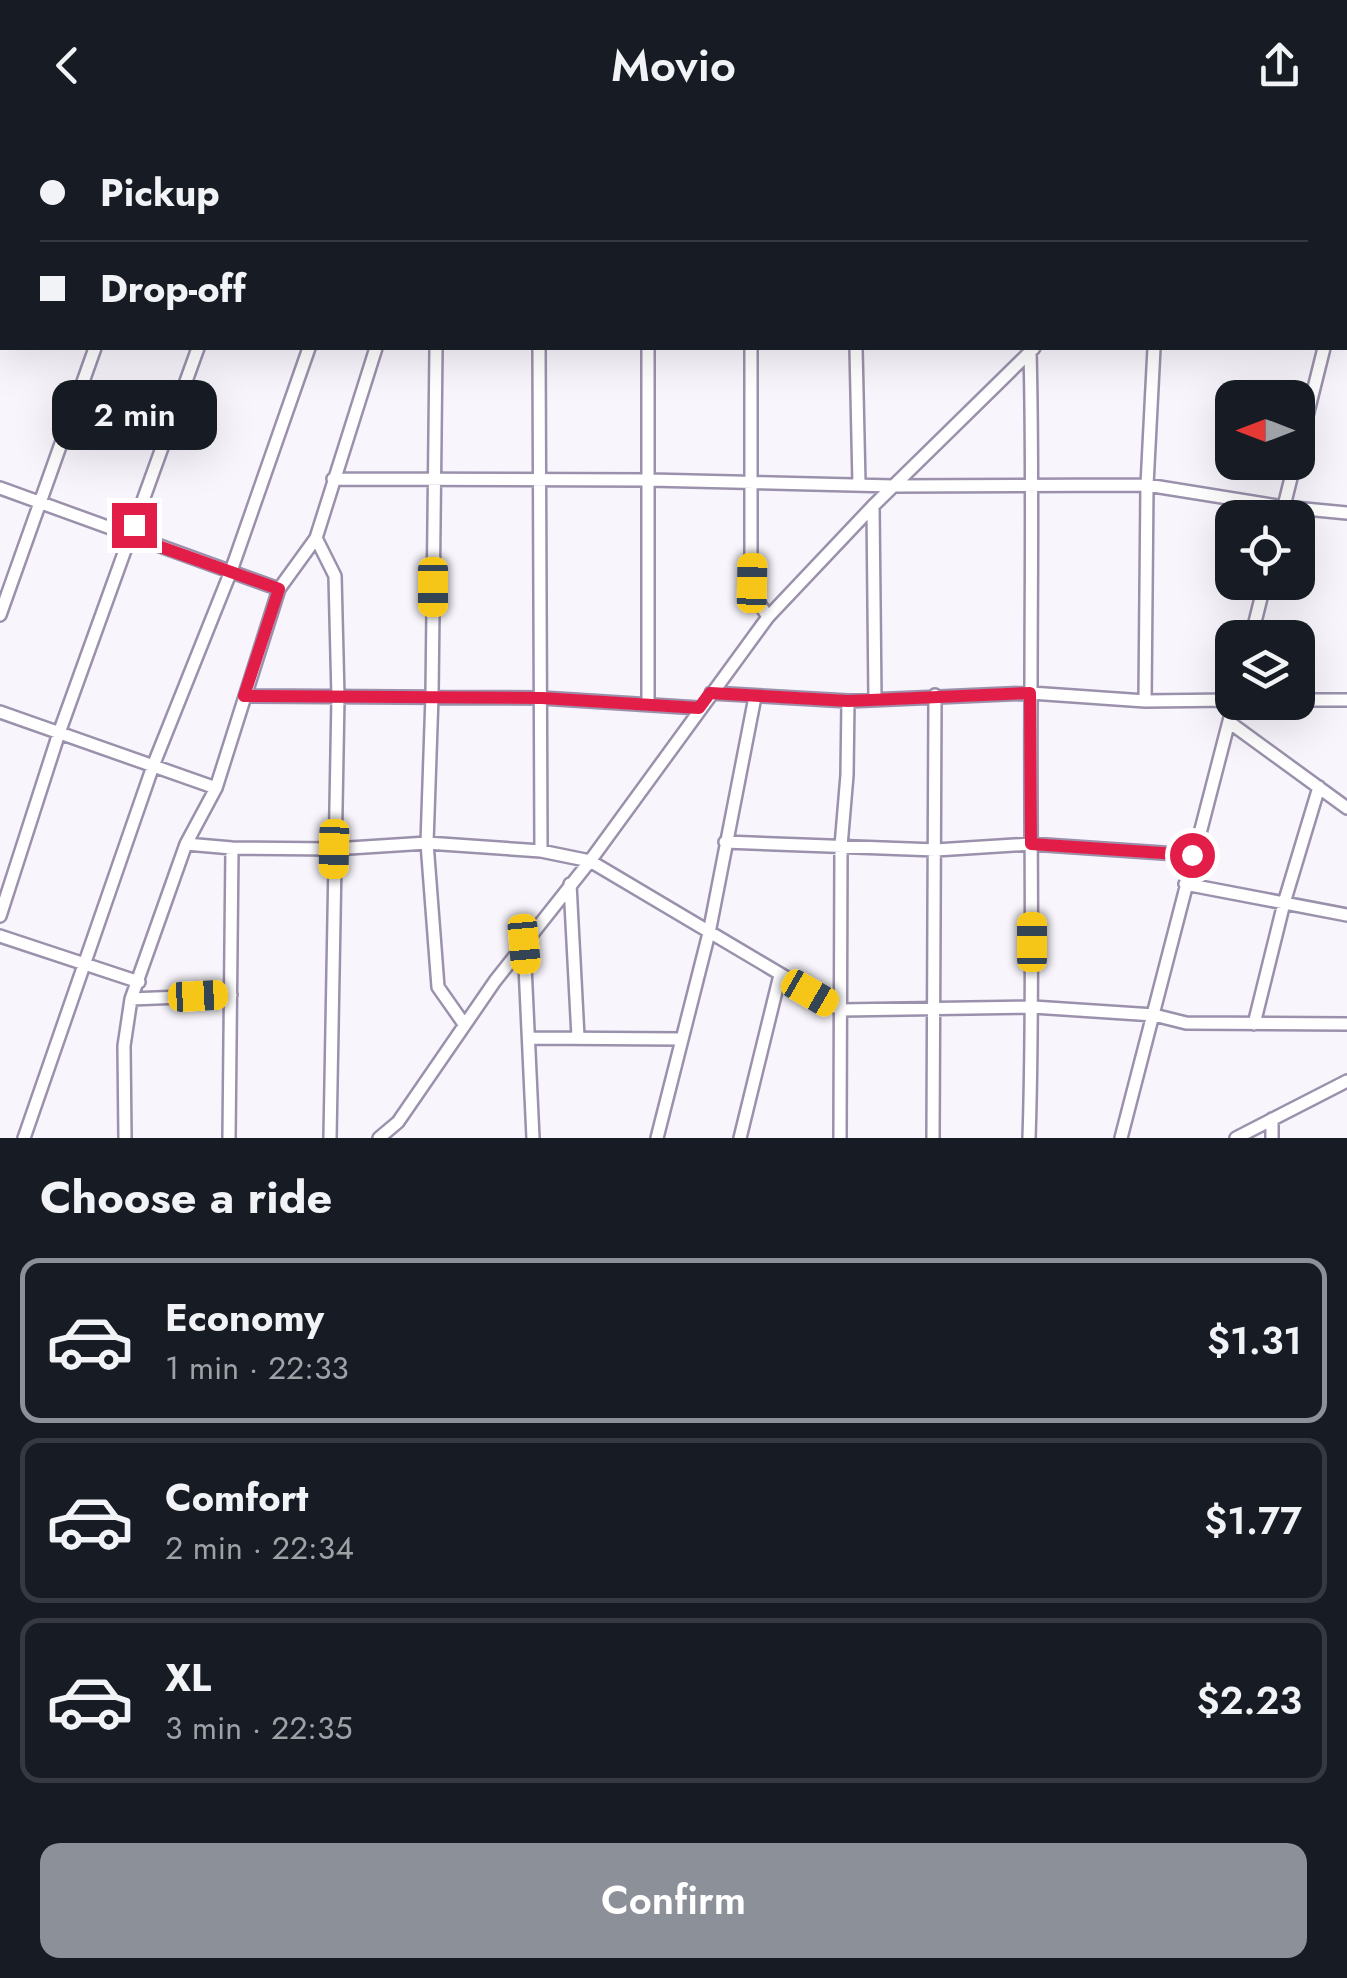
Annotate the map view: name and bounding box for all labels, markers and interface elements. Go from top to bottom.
text: Movio [611,33,736,98]
icon: back [40,38,95,93]
icon: share [1252,38,1307,93]
text: Pickup [100,165,220,220]
text: Drop-off [100,261,246,316]
callout: 2 min [52,380,216,450]
north arrow [1215,380,1315,480]
map controls [1215,380,1315,720]
text: 2 min [93,392,176,438]
button: locate [1215,500,1315,600]
route end [112,503,157,548]
car [736,553,768,613]
car [418,557,448,617]
button: layers [1215,620,1315,720]
car [318,819,350,879]
route start [1170,833,1215,878]
car [1017,912,1047,972]
car [506,913,542,975]
car [777,965,843,1021]
car [167,979,229,1013]
text: Choose a ride [40,1165,332,1230]
text: Economy [165,1290,324,1345]
icon: car [45,1296,135,1386]
text: $1.31 [1207,1313,1302,1368]
text: 1 min · 22:33 [165,1345,349,1391]
text: Comfort [165,1470,308,1525]
icon: car [45,1476,135,1566]
text: $1.77 [1204,1493,1302,1548]
text: 2 min · 22:34 [165,1525,354,1571]
text: XL [165,1650,211,1705]
icon: car [45,1656,135,1746]
text: $2.23 [1196,1673,1302,1728]
text: 3 min · 22:35 [165,1705,353,1751]
button: Confirm [40,1843,1307,1958]

